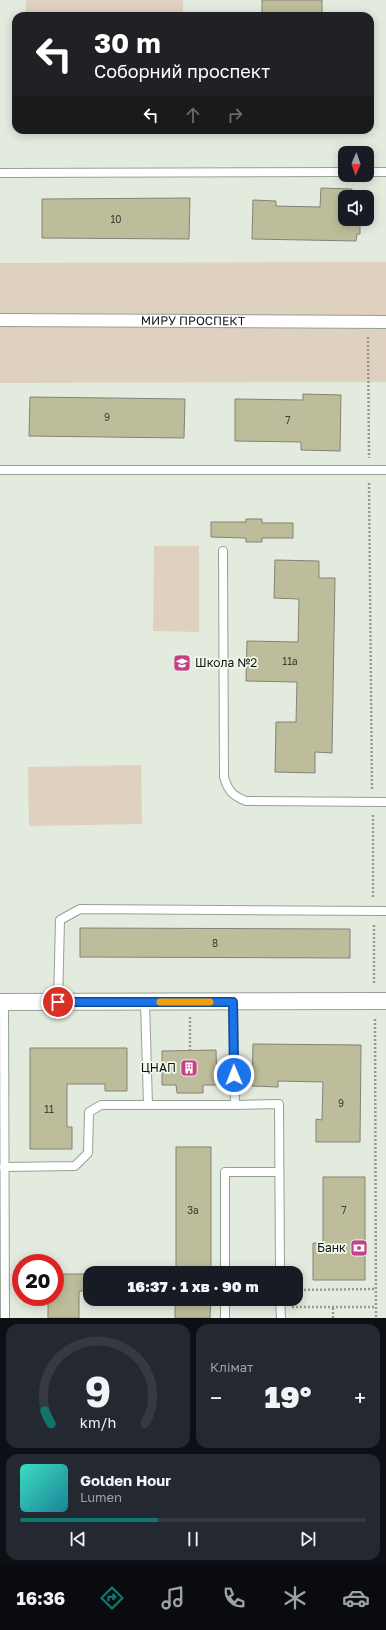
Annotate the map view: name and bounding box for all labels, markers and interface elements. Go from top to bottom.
text: 30 m [94,26,161,59]
icon: left [28,28,80,80]
text: Соборний проспект [94,60,270,82]
icon: left [140,104,162,126]
icon: ahead [182,104,204,126]
icon: right [224,104,246,126]
north arrow [338,146,374,182]
map controls [338,146,374,226]
button: sound [338,190,374,226]
house number: 10 [110,213,122,225]
street label: МИРУ ПРОСПЕКТ [141,313,246,328]
house number: 9 [104,411,110,423]
house number: 7 [285,414,291,426]
school or university icon: Школа №2 [172,653,192,673]
place label: Школа №2 [195,655,257,670]
house number: 11а [282,655,298,667]
house number: 8 [212,937,218,949]
pin [41,985,75,1019]
icon: arrive [47,991,69,1013]
position arrow [213,1054,255,1096]
building icon: ЦНАП [179,1058,199,1078]
place label: ЦНАП [141,1060,176,1075]
house number: 9 [338,1097,344,1109]
house number: 11 [44,1103,54,1115]
house number: 3а [187,1204,199,1216]
house number: 7 [341,1204,347,1216]
bank icon: Банк [349,1238,369,1258]
place label: Банк [317,1240,346,1255]
speed limit sign: 20 [12,1254,64,1306]
text: 16:37 · 1 хв · 90 m [127,1277,259,1295]
text: Клімат [210,1359,253,1375]
text: 9 [85,1366,111,1416]
text: 19° [264,1379,312,1415]
text: − [210,1384,222,1411]
text: + [354,1384,366,1411]
text: km/h [80,1414,116,1431]
text: Golden Hour [80,1471,171,1489]
text: Lumen [80,1489,122,1505]
icon: previous [67,1528,89,1550]
icon: pause [182,1528,204,1550]
icon: next [297,1528,319,1550]
icon: directions [98,1584,126,1612]
icon: music [159,1584,187,1612]
icon: phone [220,1584,248,1612]
icon: climate [281,1584,309,1612]
icon: car [342,1584,370,1612]
text: 16:36 [16,1587,65,1609]

